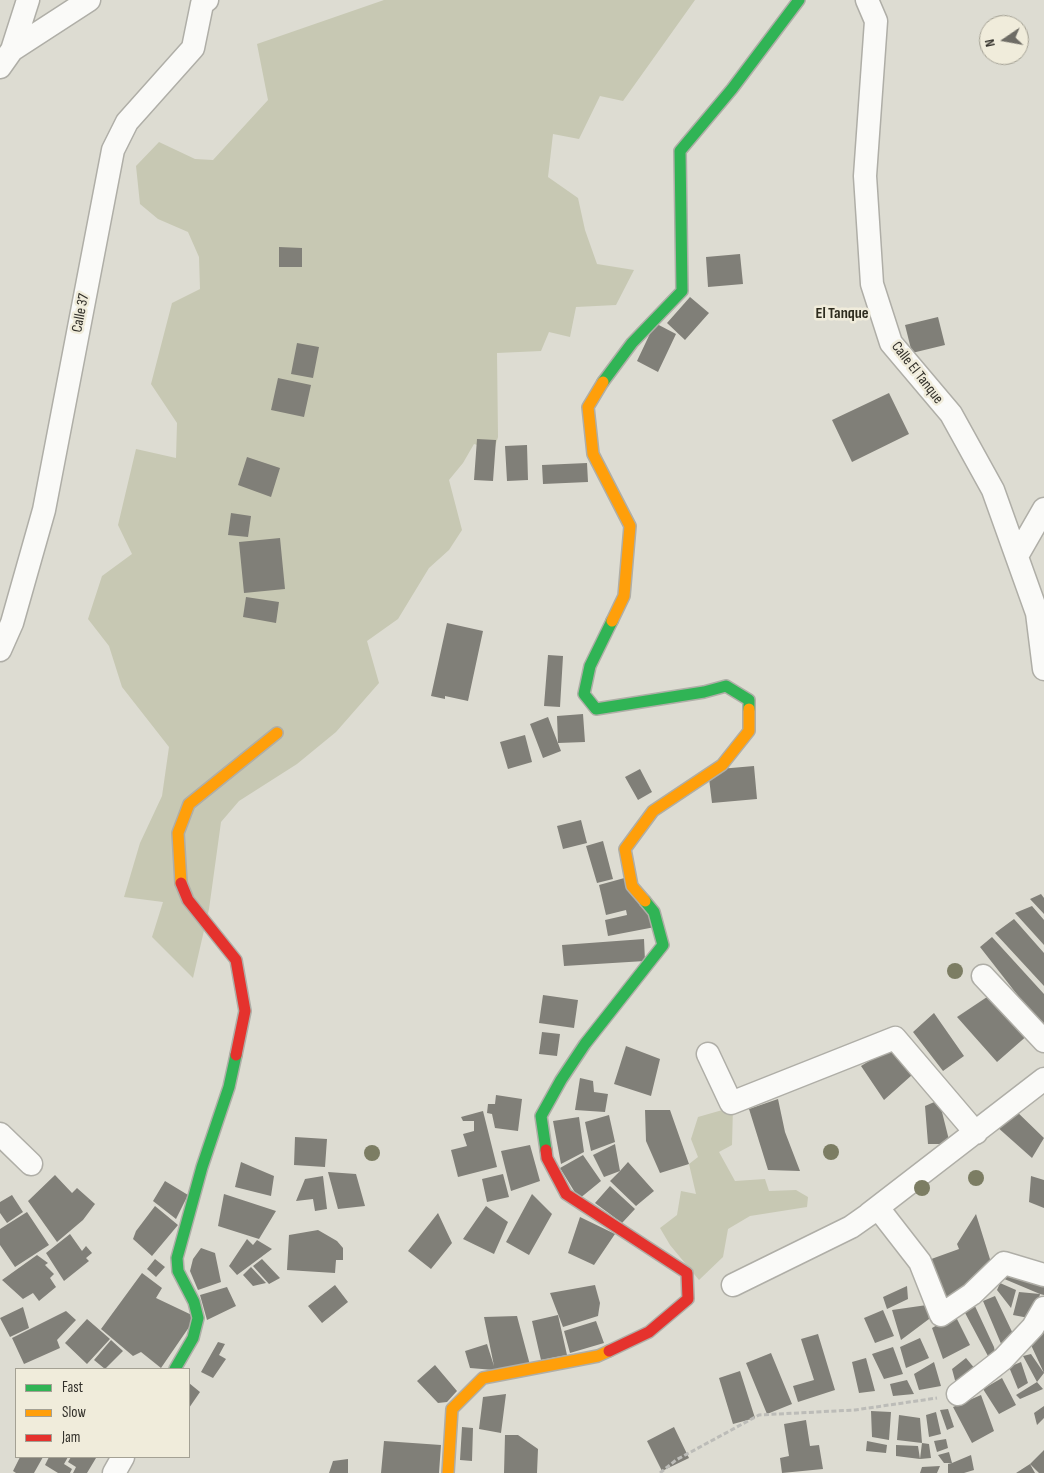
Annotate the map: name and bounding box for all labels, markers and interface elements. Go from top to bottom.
north arrow [979,15,1029,65]
text: N [981,38,999,48]
street label: Calle 37 [68,292,94,334]
district label: El Tanque [815,304,869,324]
street label: Calle El Tanque [887,338,947,408]
legend [15,1368,190,1458]
text: Fast [62,1378,83,1397]
text: Slow [62,1403,86,1422]
text: Jam [62,1428,80,1447]

